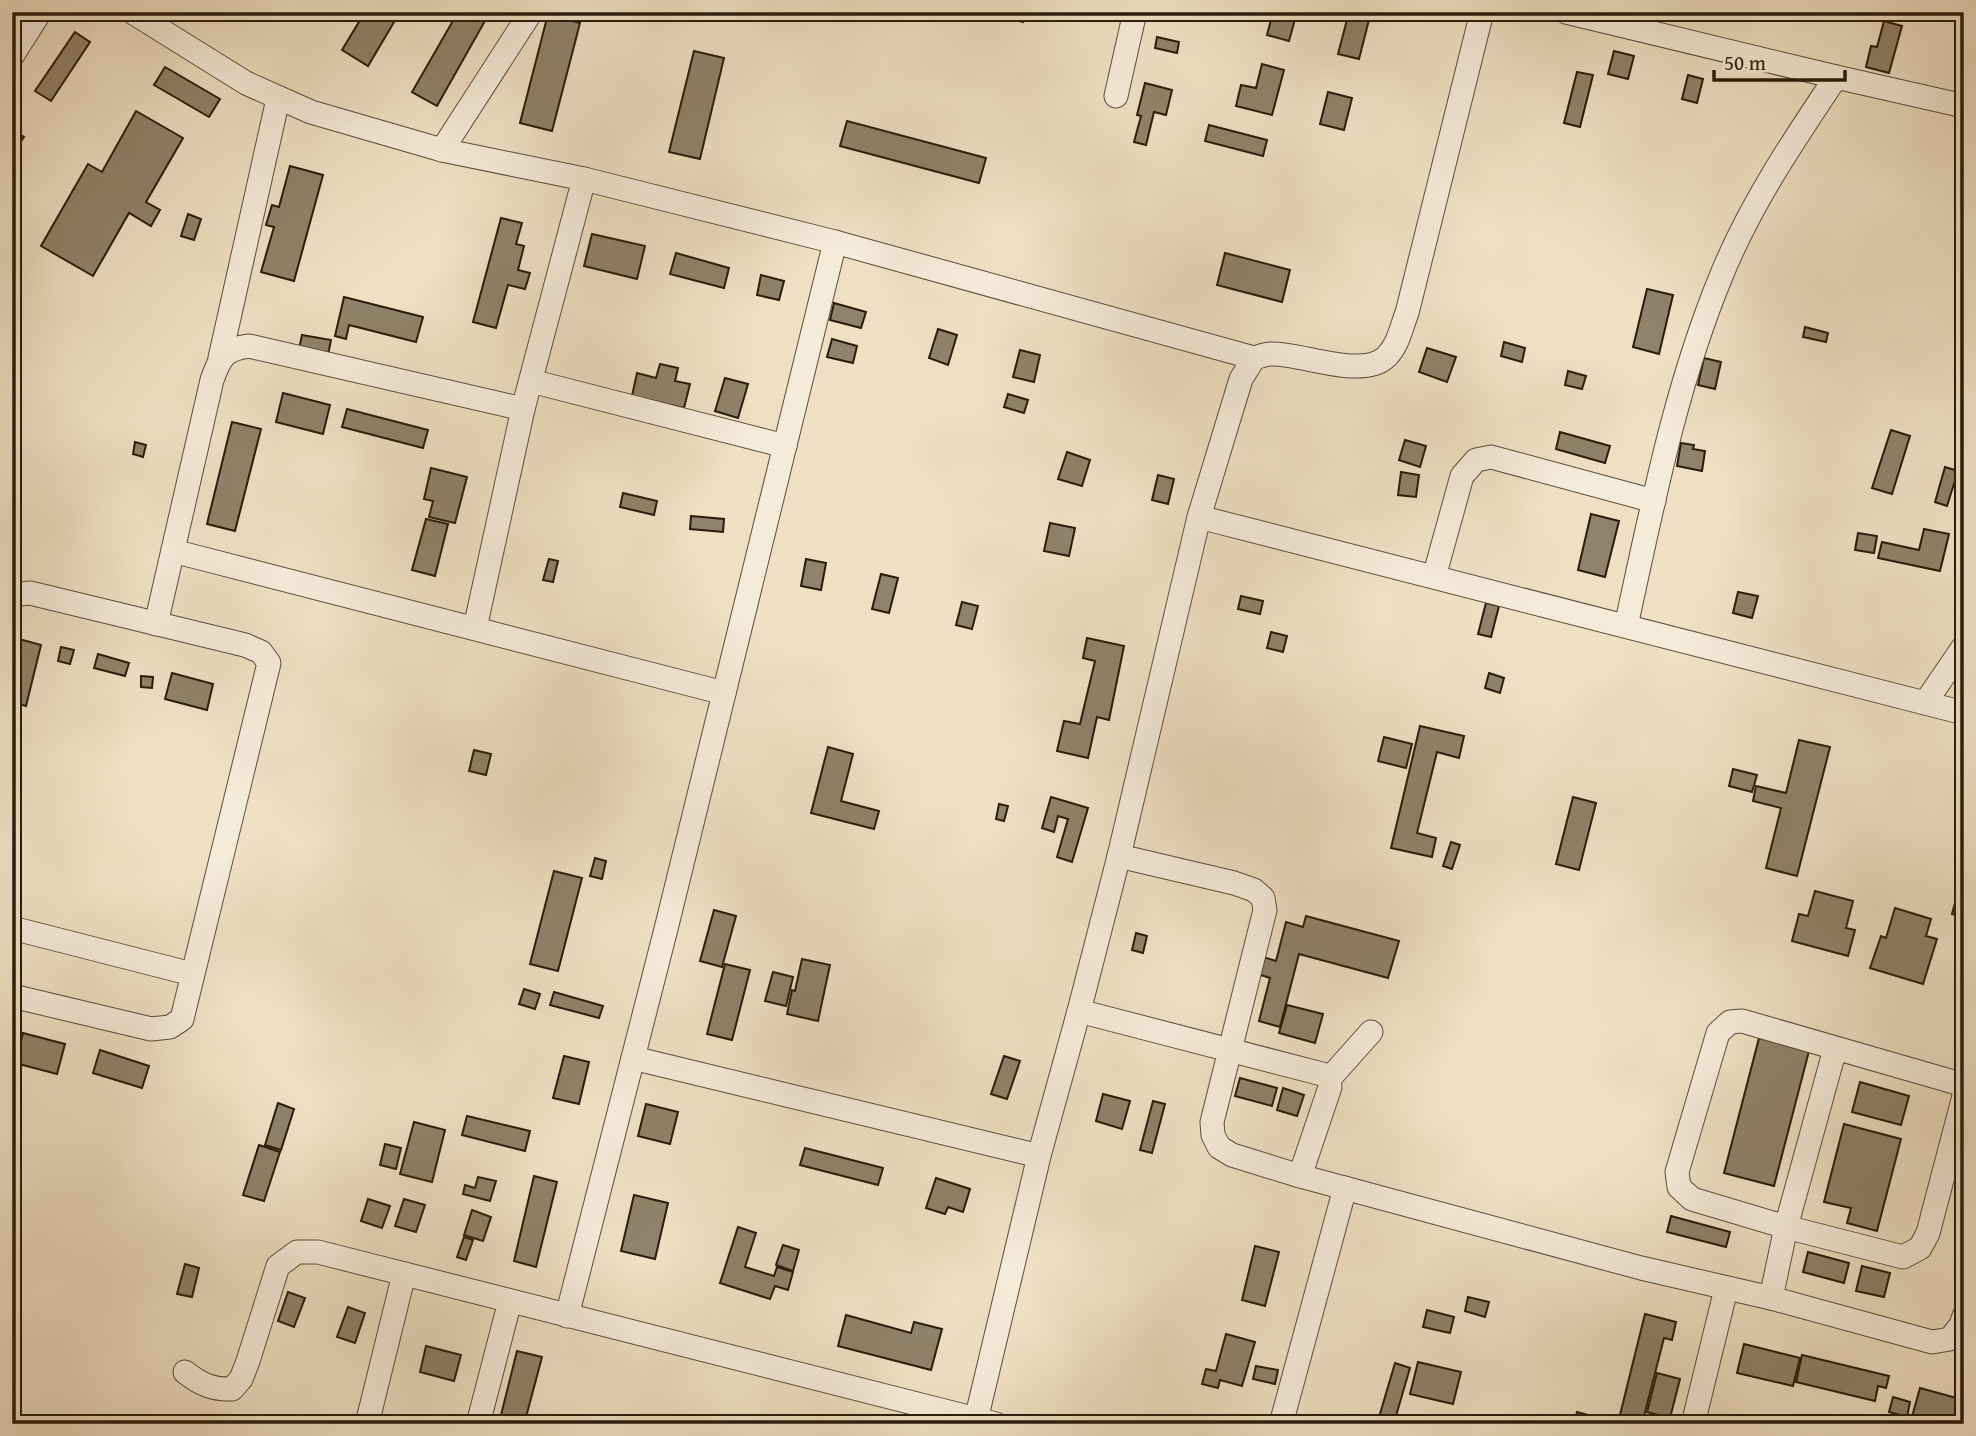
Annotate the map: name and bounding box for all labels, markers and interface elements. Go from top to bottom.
scale bar [1714,38,1845,82]
text: 50 m [1724,47,1766,78]

